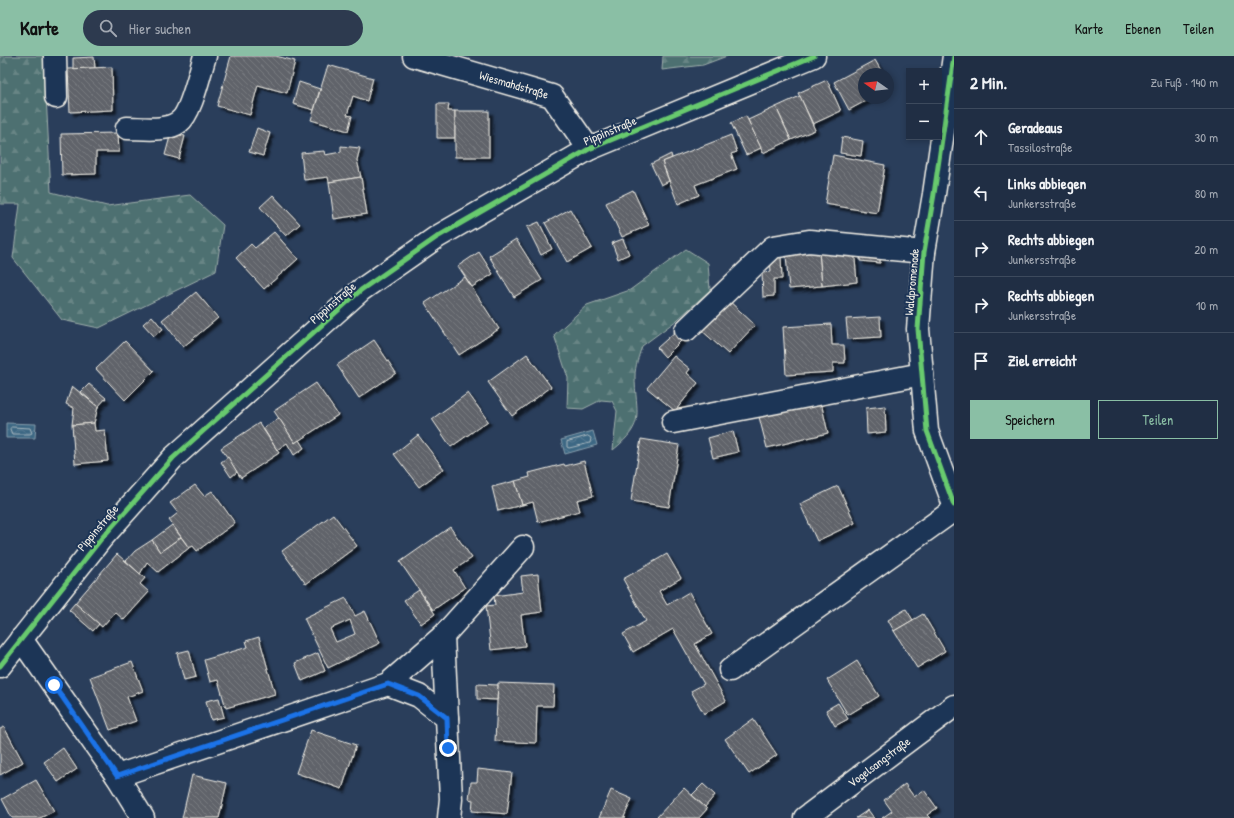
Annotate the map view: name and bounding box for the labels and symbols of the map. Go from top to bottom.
street label: Wiesmahdstraße [477,66,551,103]
north arrow [858,68,894,104]
street label: Pippinstraße [581,112,639,149]
street label: Waldpromenade [900,248,923,316]
street label: Pippinstraße [306,278,360,327]
street label: Pippinstraße [73,501,122,555]
route start [45,676,63,694]
street label: Vogelsangstraße [844,732,914,791]
route end [439,739,457,757]

